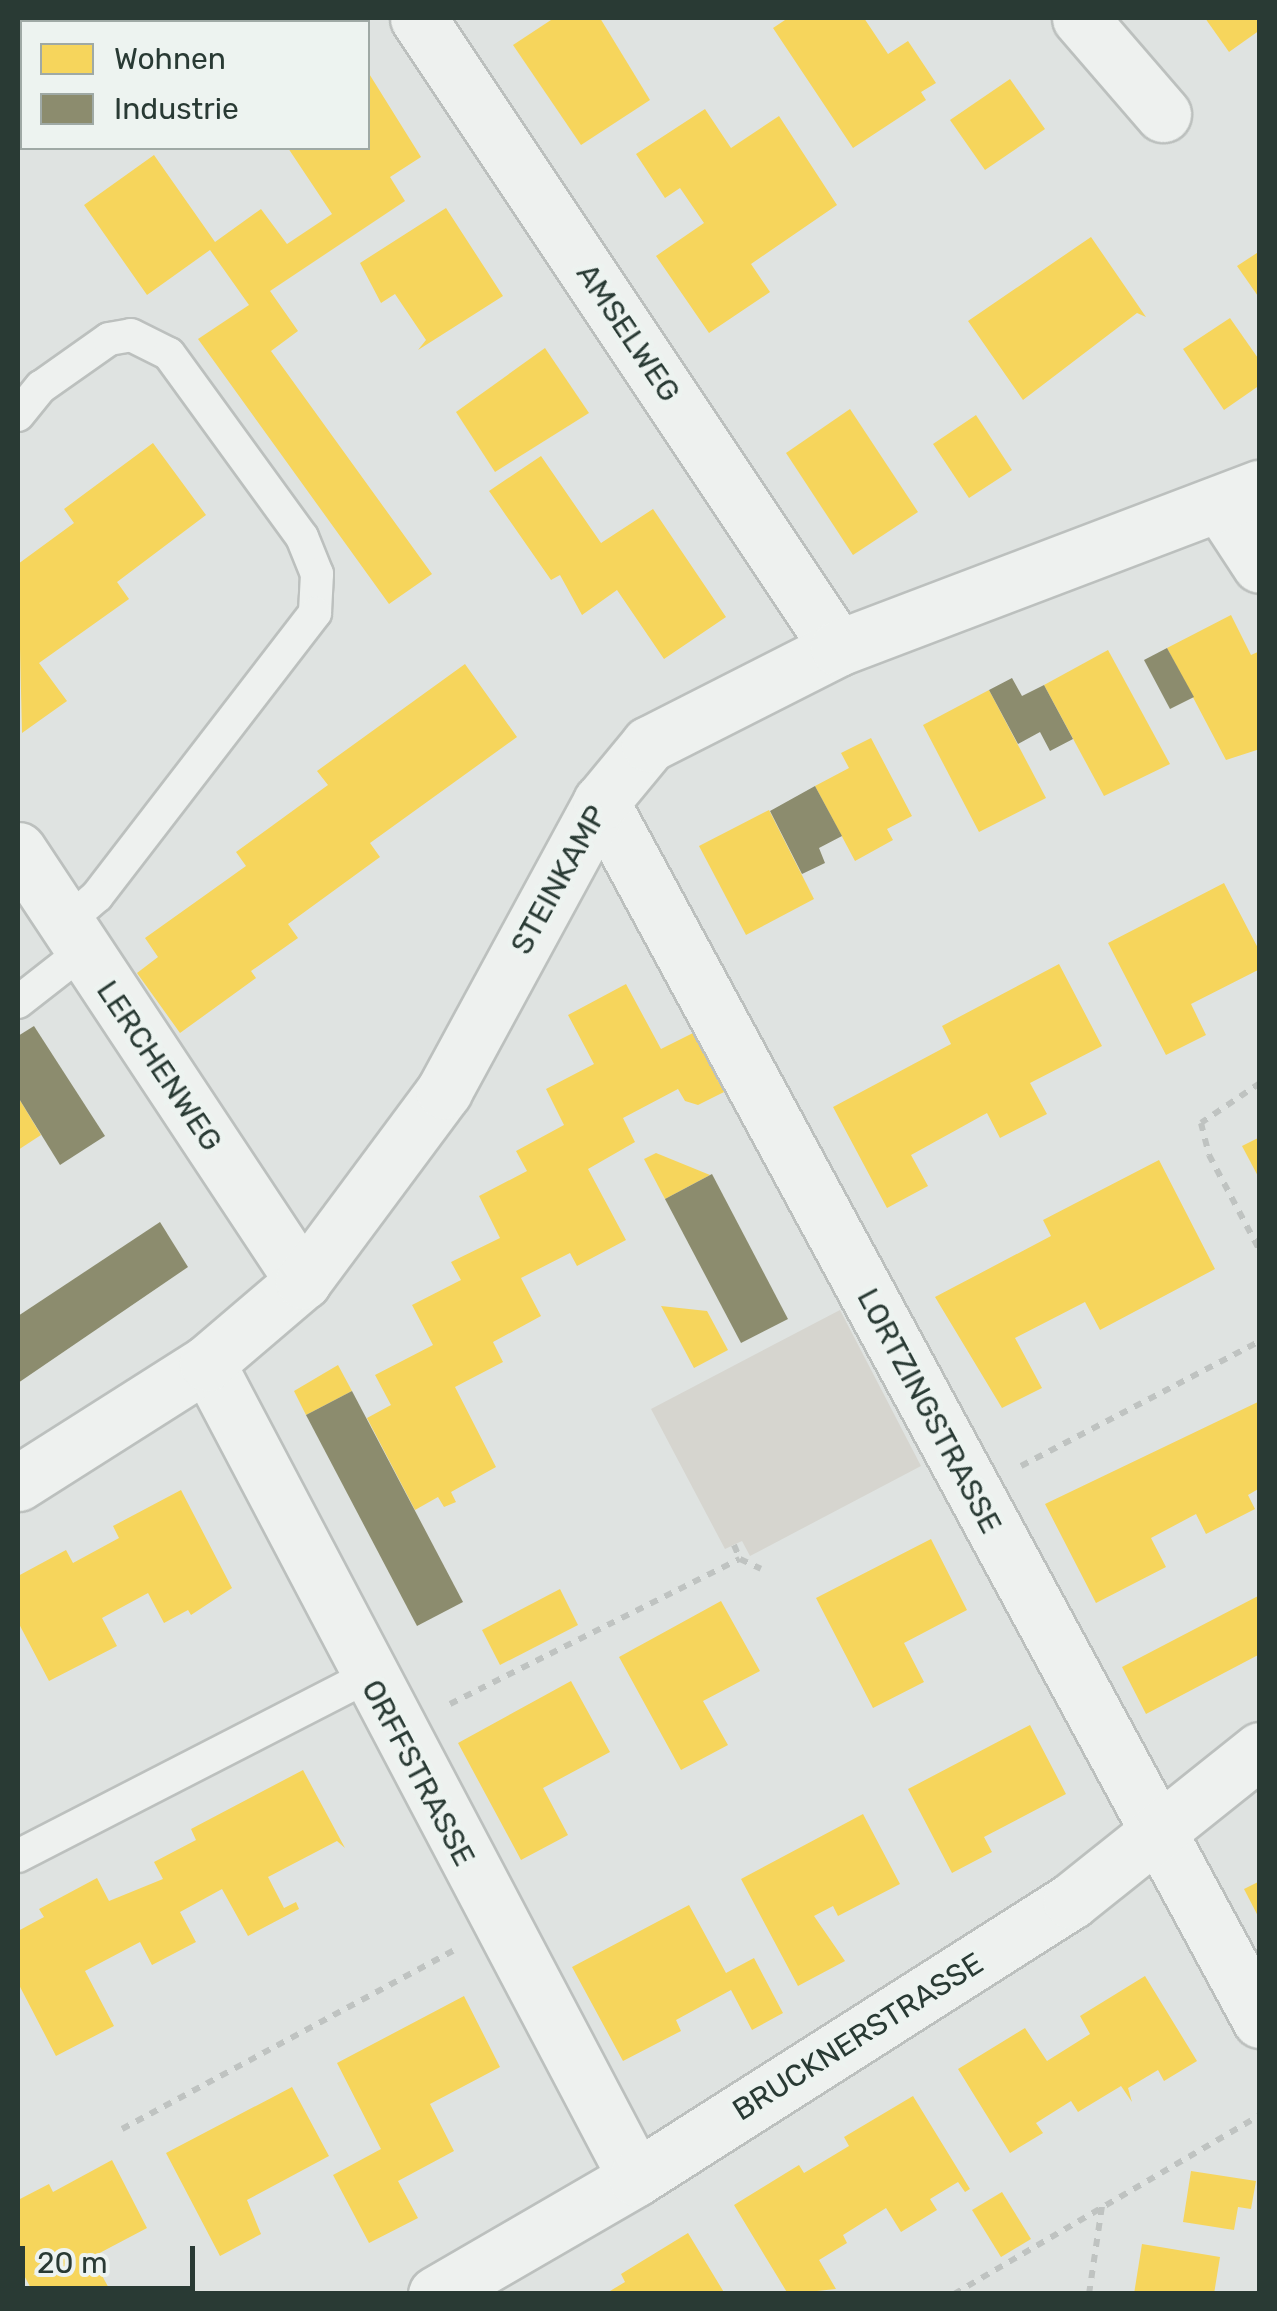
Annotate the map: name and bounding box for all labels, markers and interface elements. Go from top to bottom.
legend [20,20,370,150]
text: Wohnen [114,41,226,77]
text: Industrie [114,91,239,127]
street label: AMSELWEG [569,257,687,409]
street label: STEINKAMP [503,799,615,961]
street label: LERCHENWEG [89,974,229,1158]
street label: LORTZINGSTRASSE [849,1283,1009,1539]
street label: ORFFSTRASSE [354,1674,482,1872]
street label: BRUCKNERSTRASSE [726,1945,990,2129]
scale bar [25,2226,200,2288]
text: 20 m [37,2245,108,2281]

